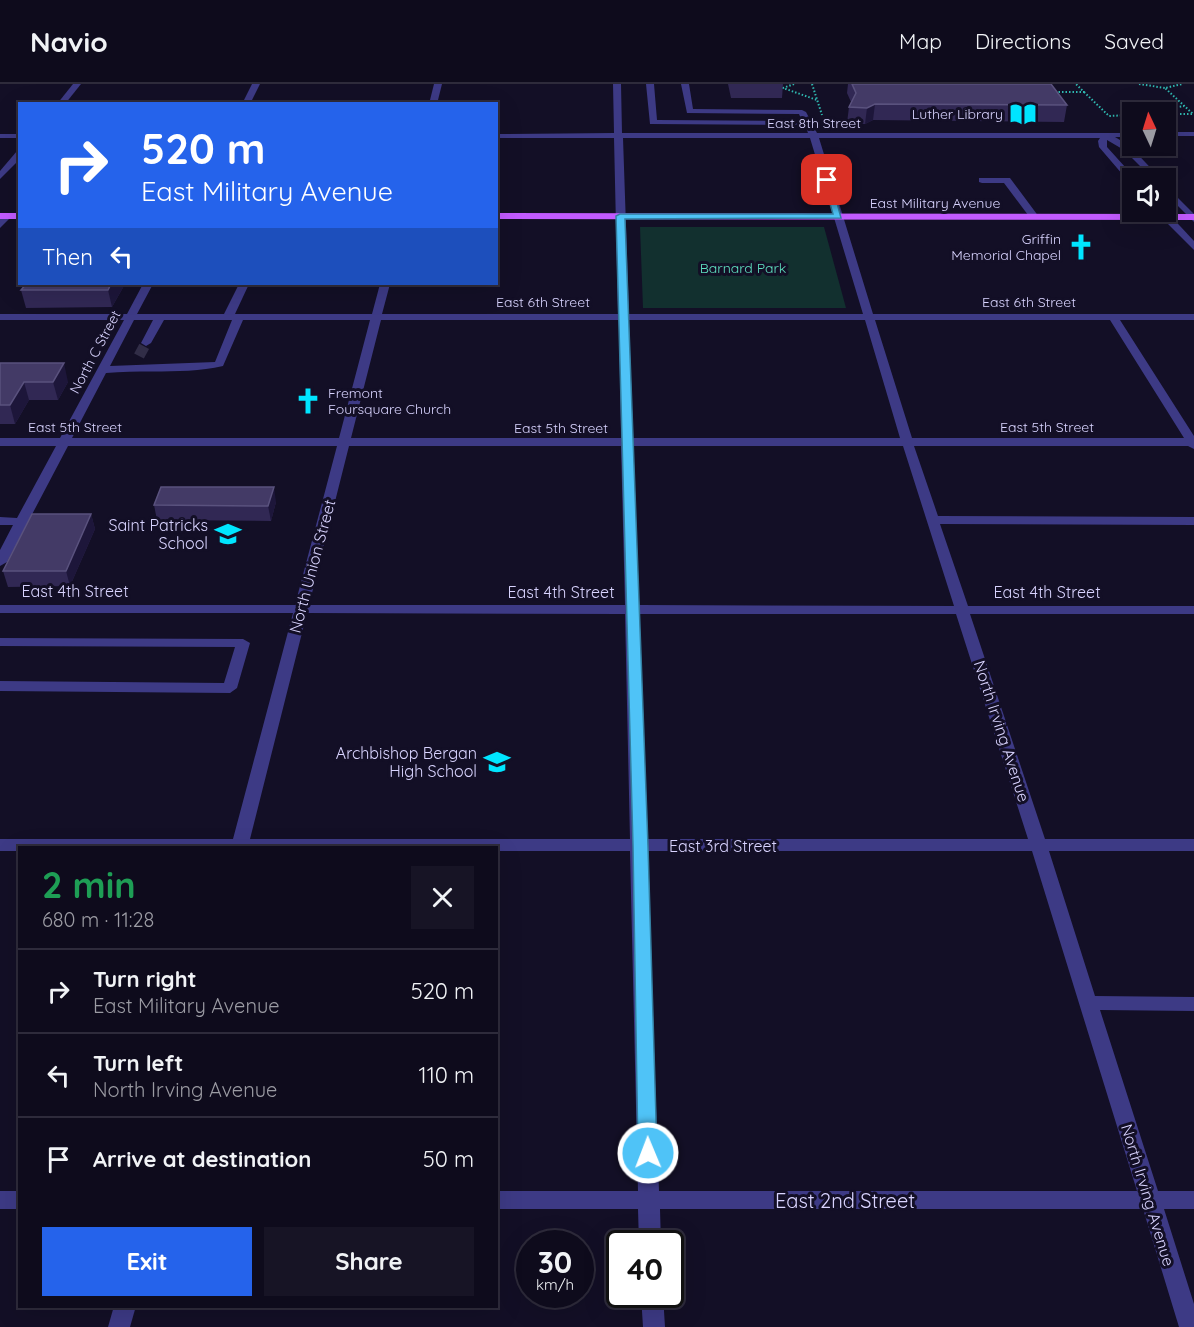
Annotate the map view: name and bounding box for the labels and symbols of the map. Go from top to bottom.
library icon: Luther Library [1008,99,1038,129]
north arrow [1122,102,1176,156]
place label: Luther Library [912,105,1003,123]
street label: East 8th Street [767,114,861,132]
pin [801,154,852,205]
street label: East Military Avenue [870,194,1000,212]
place label: Griffin Memorial Chapel [951,230,1061,264]
church icon: Griffin Memorial Chapel [1066,232,1096,262]
park label: Barnard Park [700,259,786,277]
street label: East 6th Street [496,293,590,311]
street label: East 6th Street [982,293,1076,311]
street label: North C Street [66,307,125,397]
place label: Fremont Foursquare Church [328,384,451,418]
church icon: Fremont Foursquare Church [293,386,323,416]
street label: East 5th Street [28,418,122,436]
street label: East 5th Street [1000,418,1094,436]
street label: East 5th Street [514,419,608,437]
street label: North Union Street [285,497,339,635]
place label: Saint Patricks School [108,515,208,553]
school or university icon: Saint Patricks School [213,519,243,549]
street label: East 4th Street [21,581,129,601]
street label: East 4th Street [507,582,615,602]
street label: East 4th Street [993,582,1101,602]
street label: North Irving Avenue [970,658,1034,804]
place label: Archbishop Bergan High School [336,743,477,781]
school or university icon: Archbishop Bergan High School [482,747,512,777]
street label: East 3rd Street [669,836,777,856]
position arrow [616,1121,680,1185]
street label: North Irving Avenue [1117,1122,1179,1268]
street label: East 2nd Street [775,1188,915,1213]
speed limit sign: 40 [606,1230,684,1308]

